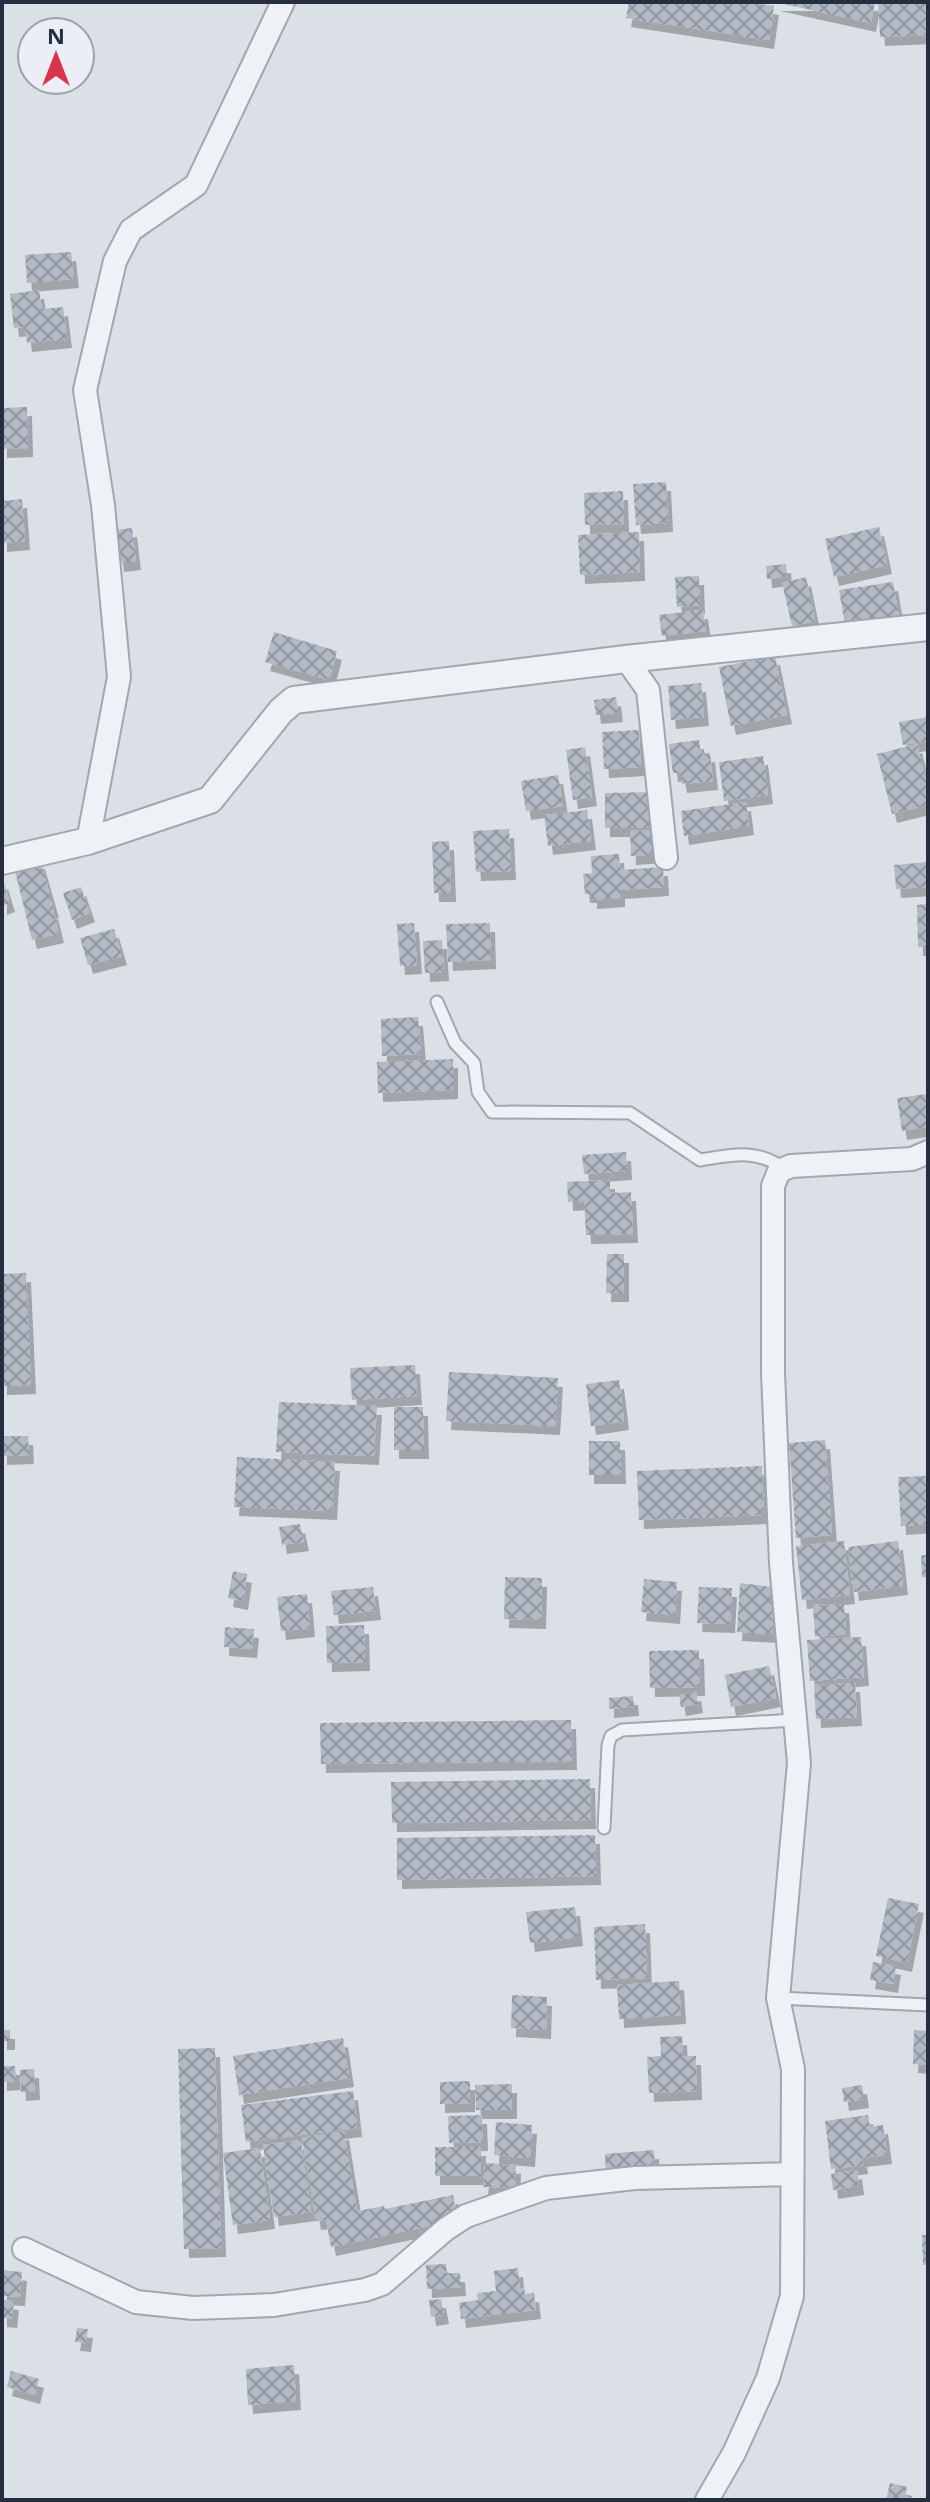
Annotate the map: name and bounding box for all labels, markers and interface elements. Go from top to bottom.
north arrow [16,16,96,96]
text: N [47,20,65,50]

